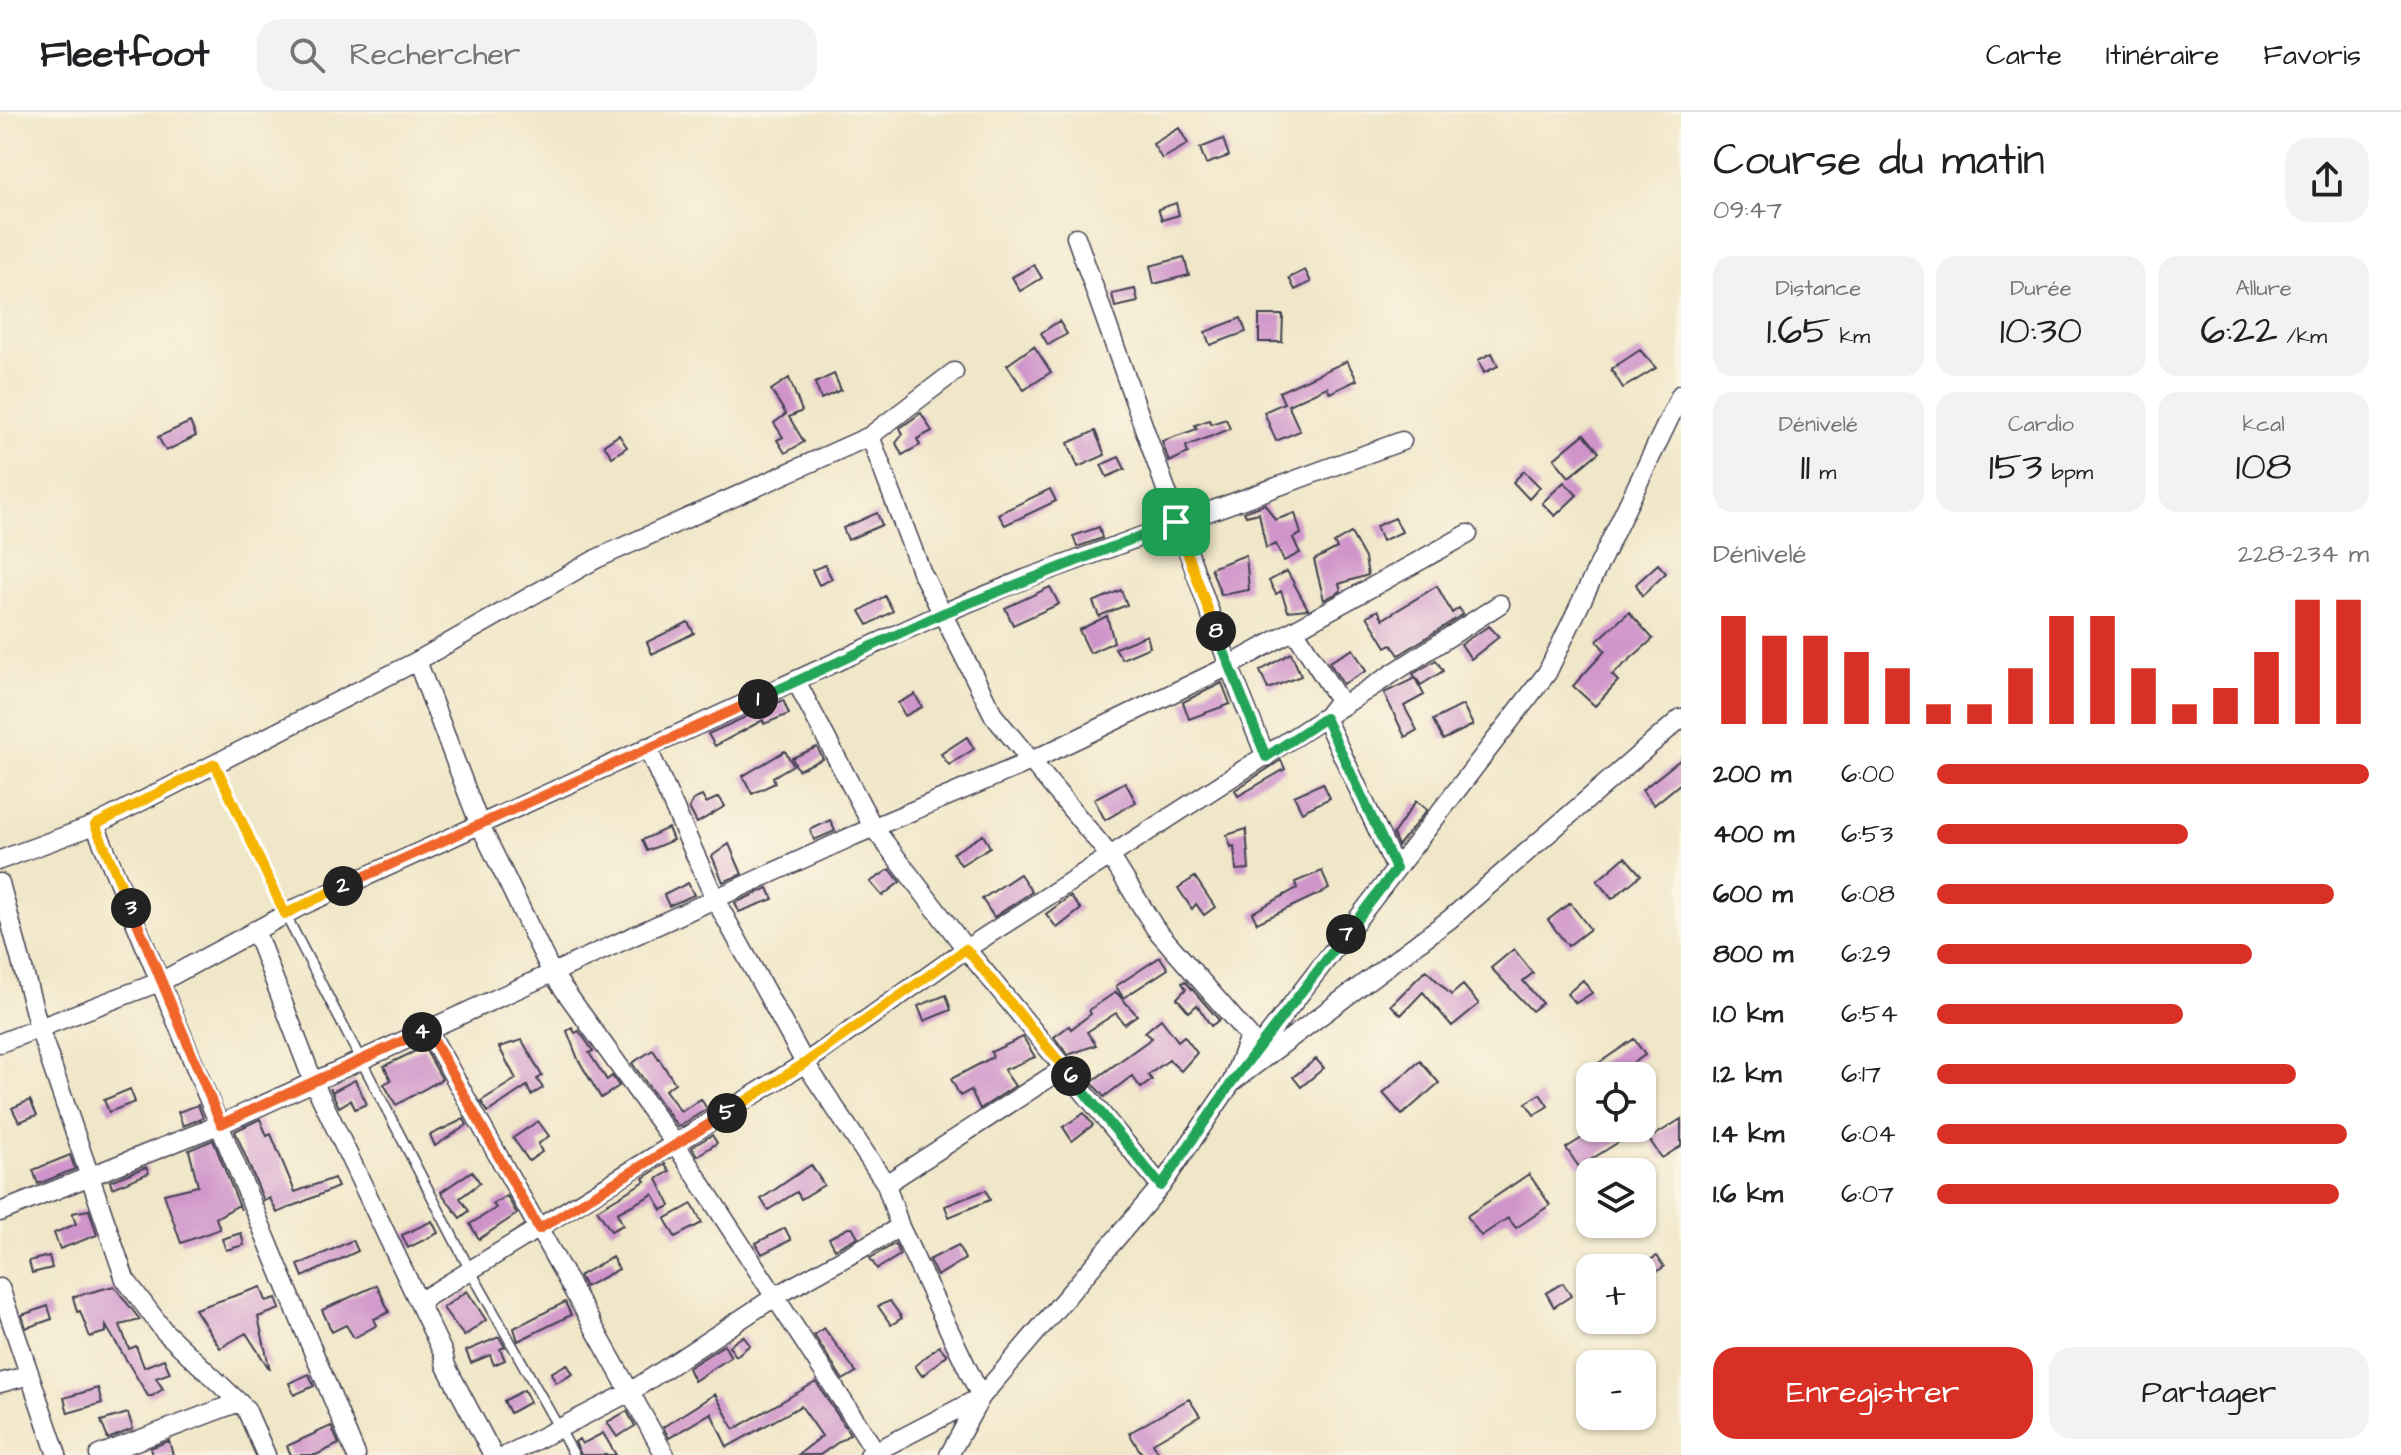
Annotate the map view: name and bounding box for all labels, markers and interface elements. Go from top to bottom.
search box [257,19,817,91]
text: Fleetfoot [40,29,209,81]
icon: search [285,33,329,77]
text: Rechercher [349,34,520,76]
text: Carte [1986,36,2062,75]
text: Itinéraire [2106,36,2219,75]
text: Favoris [2263,36,2361,75]
text: Course du matin [1713,131,2045,192]
button: share [2285,138,2369,222]
text: 09:47 [1713,192,1782,228]
text: Distance [1776,273,1861,304]
text: Durée [2010,273,2072,304]
text: Allure [2236,273,2292,304]
text: 1.65 [1767,304,1831,359]
text: 10:30 [2000,304,2082,359]
text: 6:22 [2200,304,2278,359]
text: km [1831,321,1870,352]
text: /km [2278,321,2327,352]
text: Dénivelé [1779,409,1858,440]
text: Cardio [2008,409,2074,440]
text: kcal [2243,409,2285,440]
text: 11 [1800,440,1810,495]
text: 153 [1989,440,2043,495]
text: 108 [2236,440,2292,495]
text: m [1810,457,1836,488]
text: bpm [2043,457,2093,488]
pin [1142,488,1210,556]
icon: arrive [1154,500,1198,544]
text: Dénivelé [1713,536,1807,572]
text: 228–234 m [2238,536,2369,572]
pin: 8 [1196,611,1236,651]
text: 8 [1209,615,1223,646]
pin: 1 [738,679,778,719]
text: 1 [757,683,759,714]
text: 200 m [1713,756,1791,792]
text: 6:00 [1841,756,1894,792]
text: 400 m [1713,816,1794,852]
text: 6:53 [1841,816,1893,852]
pin: 2 [323,866,363,906]
text: 2 [337,870,349,901]
text: 600 m [1713,876,1793,912]
text: 6:08 [1841,876,1895,912]
pin: 3 [111,888,151,928]
text: 3 [125,892,137,923]
pin: 7 [1326,914,1366,954]
text: 7 [1339,918,1353,949]
text: 800 m [1713,936,1793,972]
text: 6:29 [1841,936,1891,972]
text: 1.0 km [1713,996,1783,1032]
text: 6:54 [1841,996,1898,1032]
pin: 4 [402,1012,442,1052]
text: 4 [415,1016,429,1047]
pin: 6 [1051,1056,1091,1096]
text: 1.2 km [1713,1056,1781,1092]
text: 6:17 [1841,1056,1881,1092]
text: 6 [1064,1060,1078,1091]
map controls [1576,1062,1656,1430]
button: locate [1576,1062,1656,1142]
pin: 5 [707,1093,747,1133]
text: 5 [719,1097,735,1128]
text: 1.4 km [1713,1116,1784,1152]
text: 6:04 [1841,1116,1896,1152]
button: layers [1576,1158,1656,1238]
text: 1.6 km [1713,1176,1783,1212]
text: 6:07 [1841,1176,1894,1212]
button: + [1576,1254,1656,1334]
button: Enregistrer [1713,1347,2033,1439]
button: Partager [2049,1347,2369,1439]
button: − [1576,1350,1656,1430]

